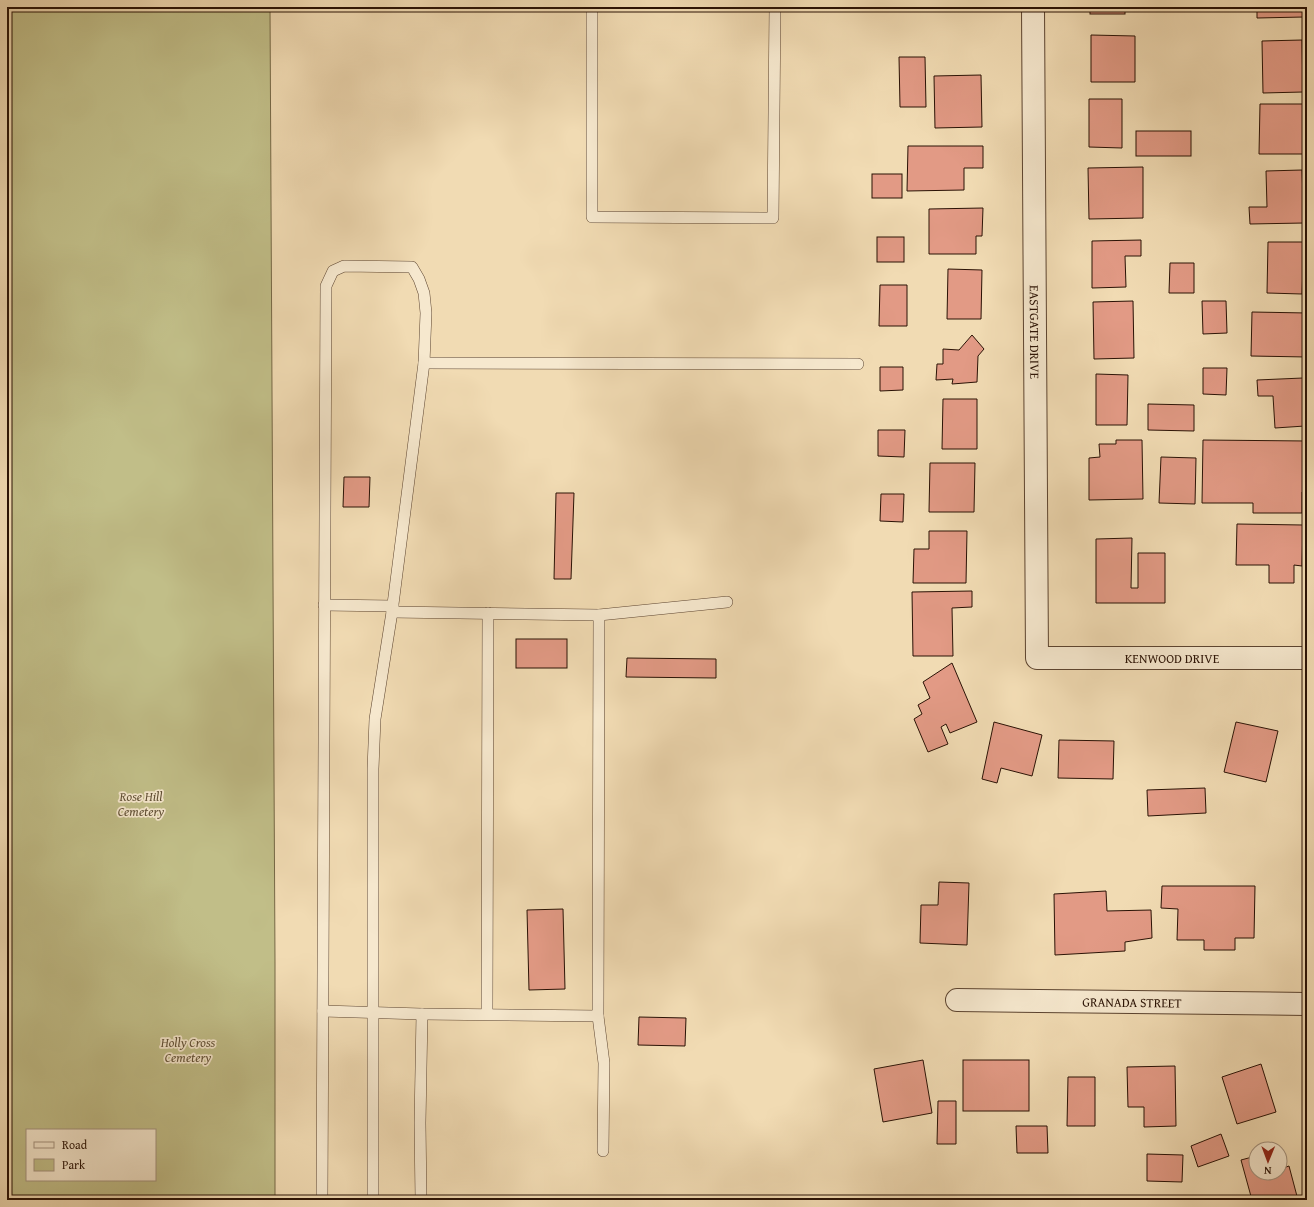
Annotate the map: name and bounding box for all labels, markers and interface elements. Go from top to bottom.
street label: EASTGATE DRIVE [1025,285,1045,380]
street label: KENWOOD DRIVE [1125,649,1220,668]
park label: Rose Hill Cemetery [118,787,164,821]
street label: GRANADA STREET [1082,992,1182,1012]
park label: Holly Cross Cemetery [160,1033,216,1067]
legend [26,1129,156,1181]
text: Road [62,1136,88,1153]
north arrow [1248,1141,1288,1181]
text: Park [62,1156,86,1173]
text: N [1263,1163,1272,1179]

